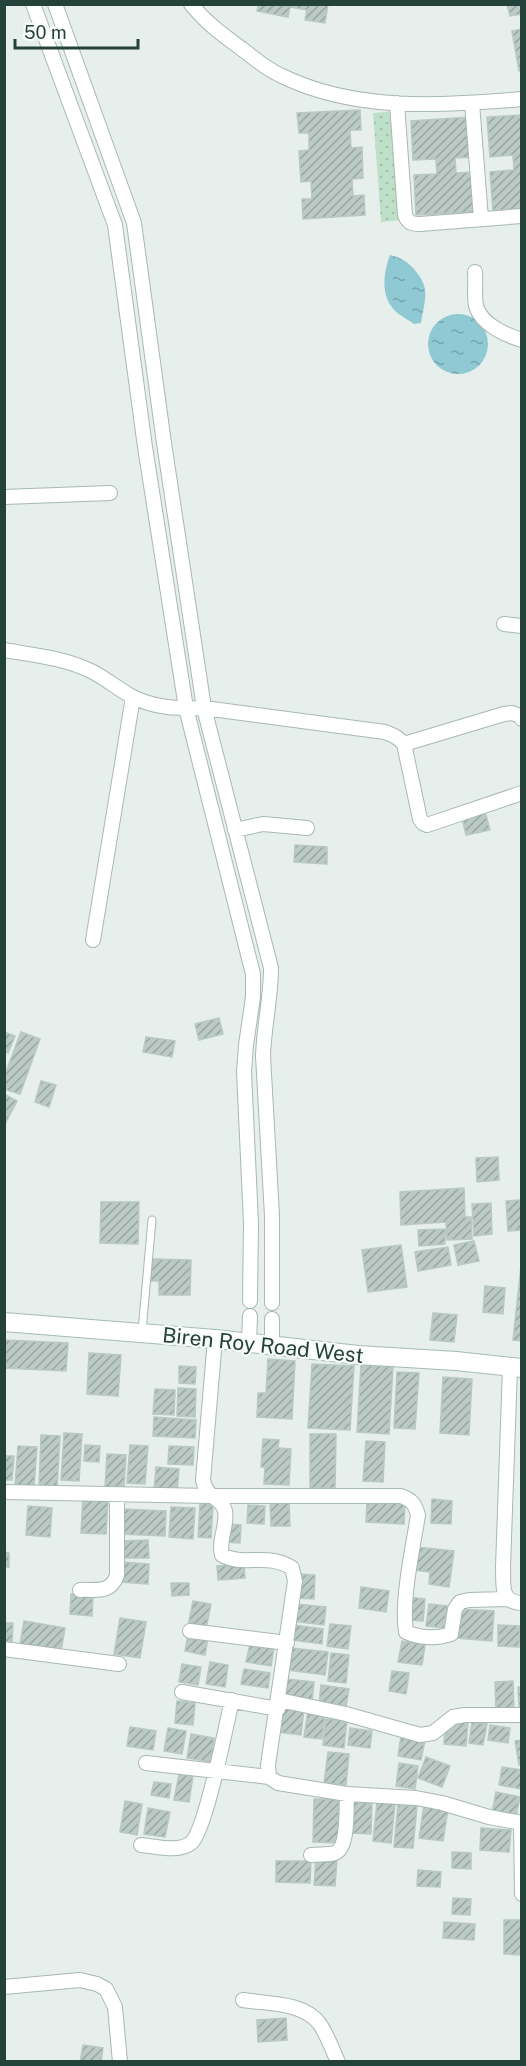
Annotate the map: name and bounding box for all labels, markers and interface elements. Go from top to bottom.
scale bar [15,12,138,50]
text: 50 m [24,22,67,43]
street label: Biren Roy Road West [161,1322,365,1368]

